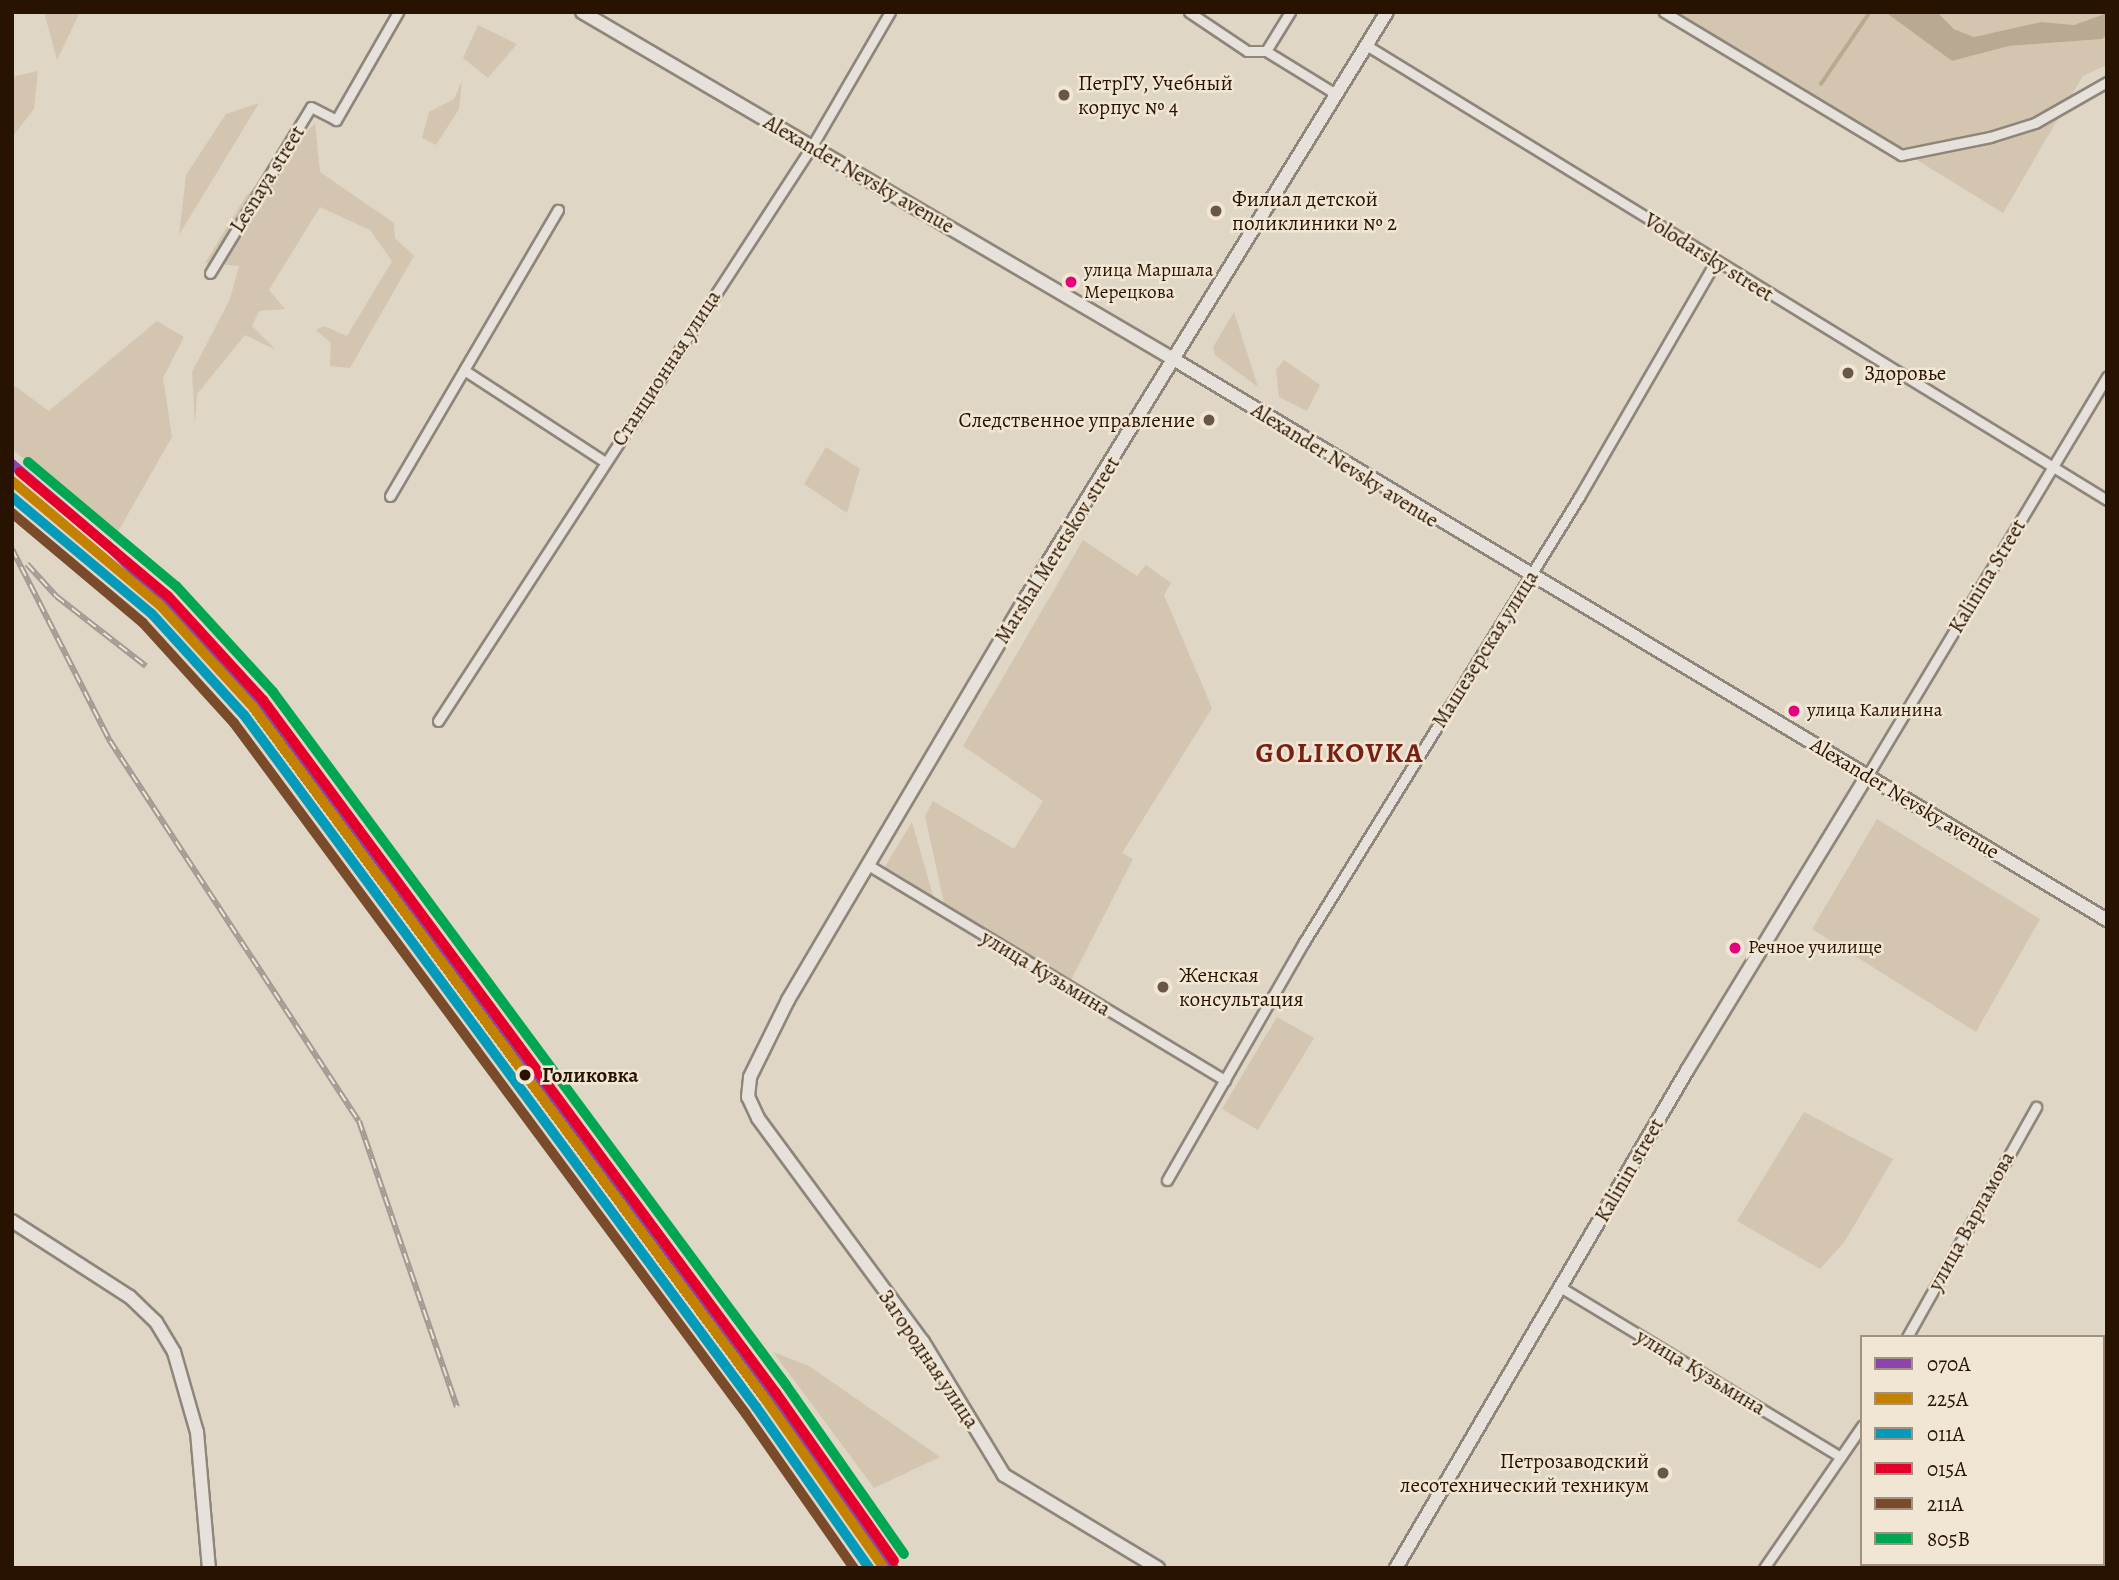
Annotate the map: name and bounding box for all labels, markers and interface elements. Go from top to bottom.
place label: ПетрГУ, Учебный корпус № 4 [1078,70,1233,120]
marker: ПетрГУ, Учебный корпус № 4 [1056,87,1072,103]
street label: Alexander Nevsky avenue [759,109,959,239]
street label: Lesnaya street [224,121,310,237]
place label: Филиал детской поликлиники № 2 [1232,186,1397,236]
marker: Филиал детской поликлиники № 2 [1206,201,1226,221]
street label: Volodarsky street [1640,207,1778,307]
place label: улица Маршала Мерецкова [1084,260,1213,304]
marker: улица Маршала Мерецкова [1064,275,1078,289]
street label: Станционная улица [606,285,726,451]
place label: Здоровье [1864,360,1946,386]
marker: Здоровье [1838,363,1858,383]
street label: Alexander Nevsky avenue [1247,397,1443,533]
place label: Следственное управление [958,407,1195,433]
marker: Следственное управление [1201,412,1217,428]
street label: Marshal Meretskov street [989,452,1125,648]
street label: Kalinina Street [1943,515,2031,637]
street label: Машезерская улица [1426,566,1544,732]
place label: улица Калинина [1807,700,1943,722]
marker: улица Калинина [1787,704,1801,718]
street label: Alexander Nevsky avenue [1806,732,2004,864]
district label: GOLIKOVKA [1257,736,1423,770]
street label: улица Кузьмина [977,924,1115,1022]
place label: Речное училище [1748,937,1882,959]
marker: Речное училище [1728,941,1742,955]
place label: Женская консультация [1179,962,1304,1012]
marker: Женская консультация [1153,977,1173,997]
place label: Голиковка [542,1062,639,1088]
marker: Голиковка [514,1064,536,1086]
street label: Kalinin street [1589,1114,1669,1226]
street label: улица Варламова [1922,1147,2020,1295]
street label: Загородная улица [873,1285,985,1433]
street label: улица Кузьмина [1632,1323,1770,1421]
legend [1860,1335,2105,1566]
text: 070А [1927,1350,1970,1378]
text: 225А [1927,1385,1968,1413]
text: 011А [1927,1420,1965,1448]
place label: Петрозаводский лесотехнический техникум [1400,1448,1649,1498]
text: 015А [1927,1455,1967,1483]
marker: Петрозаводский лесотехнический техникум [1655,1465,1671,1481]
text: 211А [1927,1490,1964,1518]
text: 805В [1927,1525,1970,1553]

